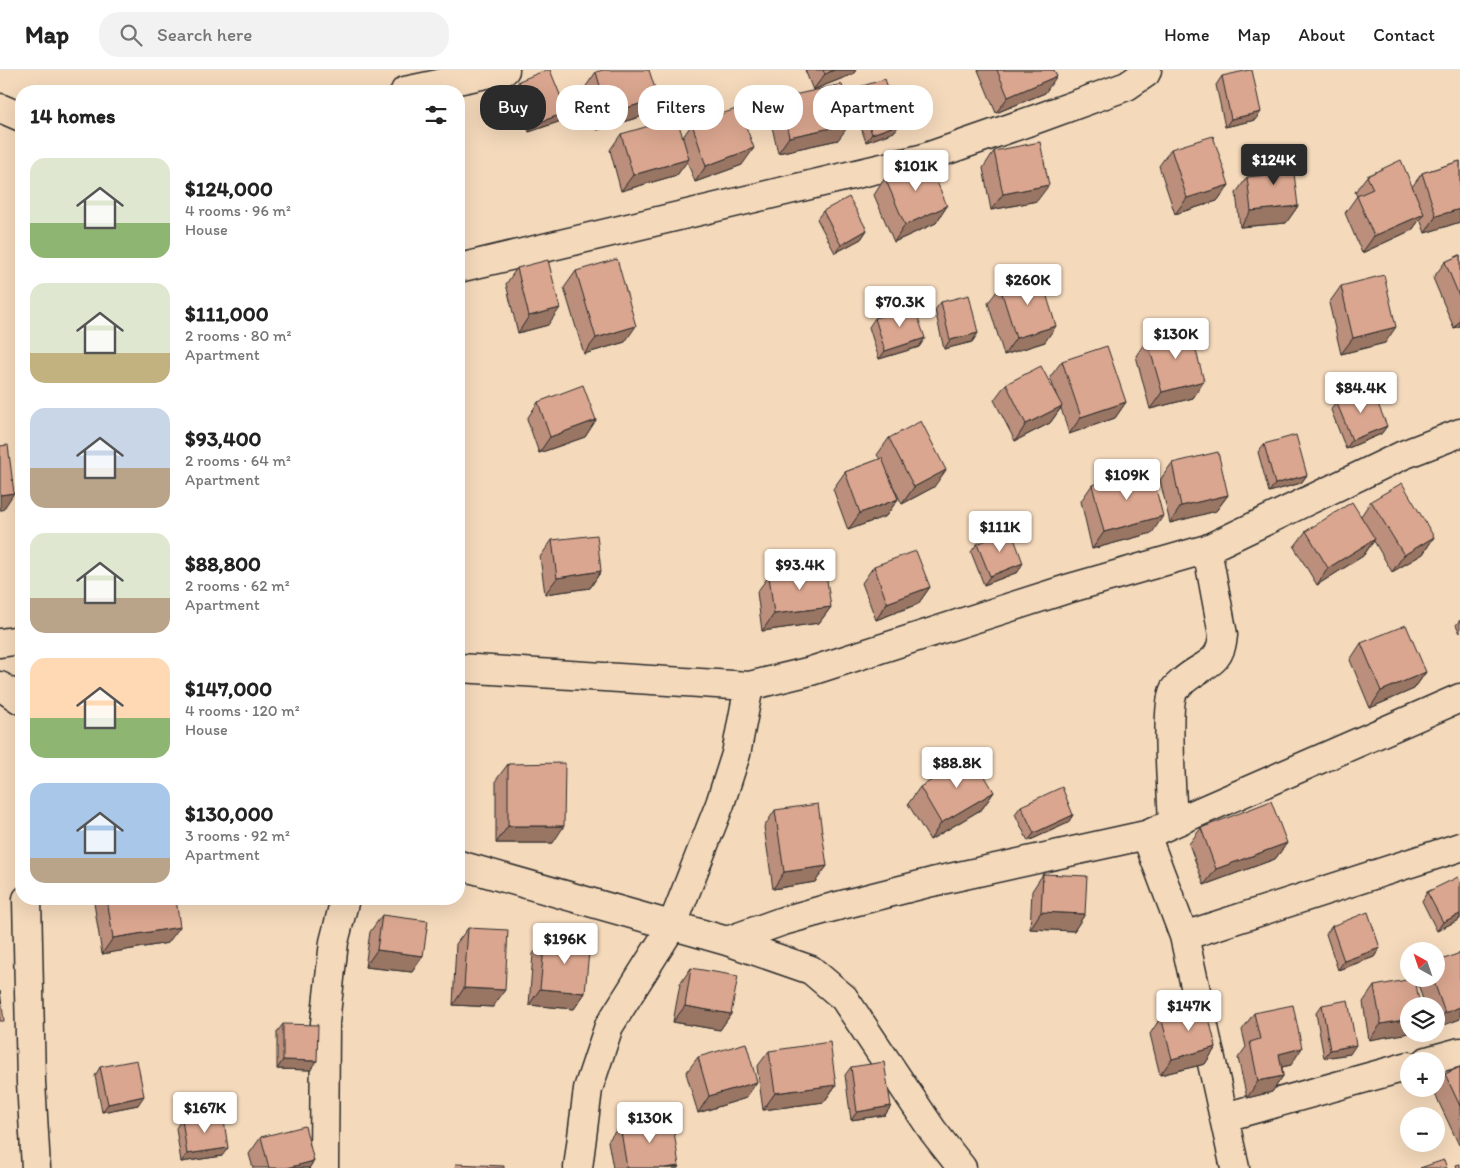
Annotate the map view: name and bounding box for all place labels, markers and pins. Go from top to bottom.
pin: $124K [1239,144,1309,186]
pin: $101K [881,150,951,192]
pin: $260K [993,264,1063,306]
pin: $70.3K [859,286,941,328]
pin: $130K [1141,318,1211,360]
pin: $84.4K [1320,372,1402,414]
pin: $109K [1092,458,1162,501]
pin: $111K [965,510,1035,553]
pin: $93.4K [759,548,841,591]
pin: $88.8K [916,746,998,789]
pin: $196K [530,922,600,965]
pin: $147K [1154,990,1224,1032]
pin: $167K [170,1092,240,1134]
pin: $130K [615,1102,685,1144]

